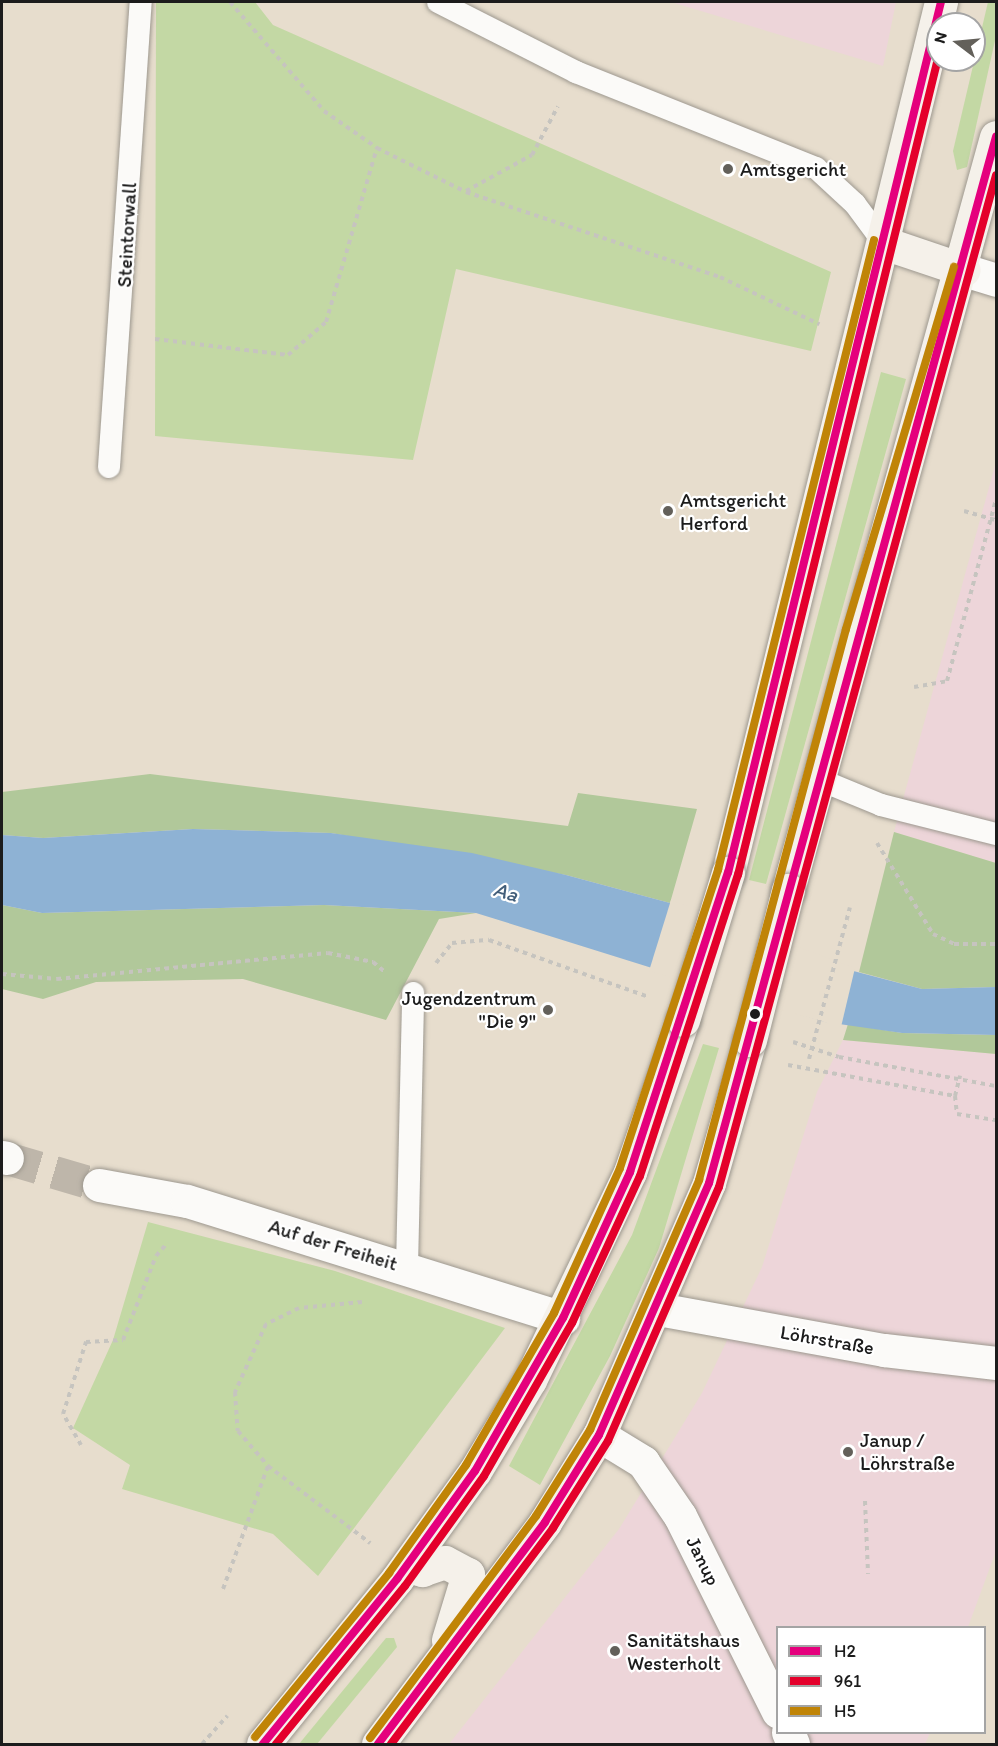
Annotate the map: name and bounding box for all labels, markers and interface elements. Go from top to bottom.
north arrow [926,12,986,72]
text: N [930,30,951,45]
place label: Amtsgericht [740,157,846,181]
marker: Amtsgericht [721,162,735,176]
street label: Steintorwall [112,182,142,288]
place label: Amtsgericht Herford [680,488,786,535]
marker: Amtsgericht Herford [661,504,675,518]
water label: Aa [491,877,521,907]
place label: Jugendzentrum "Die 9" [402,987,536,1034]
marker: Jugendzentrum "Die 9" [541,1003,555,1017]
unlabelled marker [749,1008,761,1020]
street label: Auf der Freiheit [266,1214,400,1276]
street label: Löhrstraße [778,1320,876,1360]
place label: Janup / Löhrstraße [860,1428,955,1475]
marker: Janup / Löhrstraße [841,1445,855,1459]
street label: Janup [681,1532,725,1590]
legend [776,1626,986,1734]
place label: Sanitätshaus Westerholt [627,1628,740,1675]
text: H2 [834,1640,856,1662]
marker: Sanitätshaus Westerholt [608,1644,622,1658]
text: 961 [834,1670,861,1692]
text: H5 [834,1700,856,1722]

